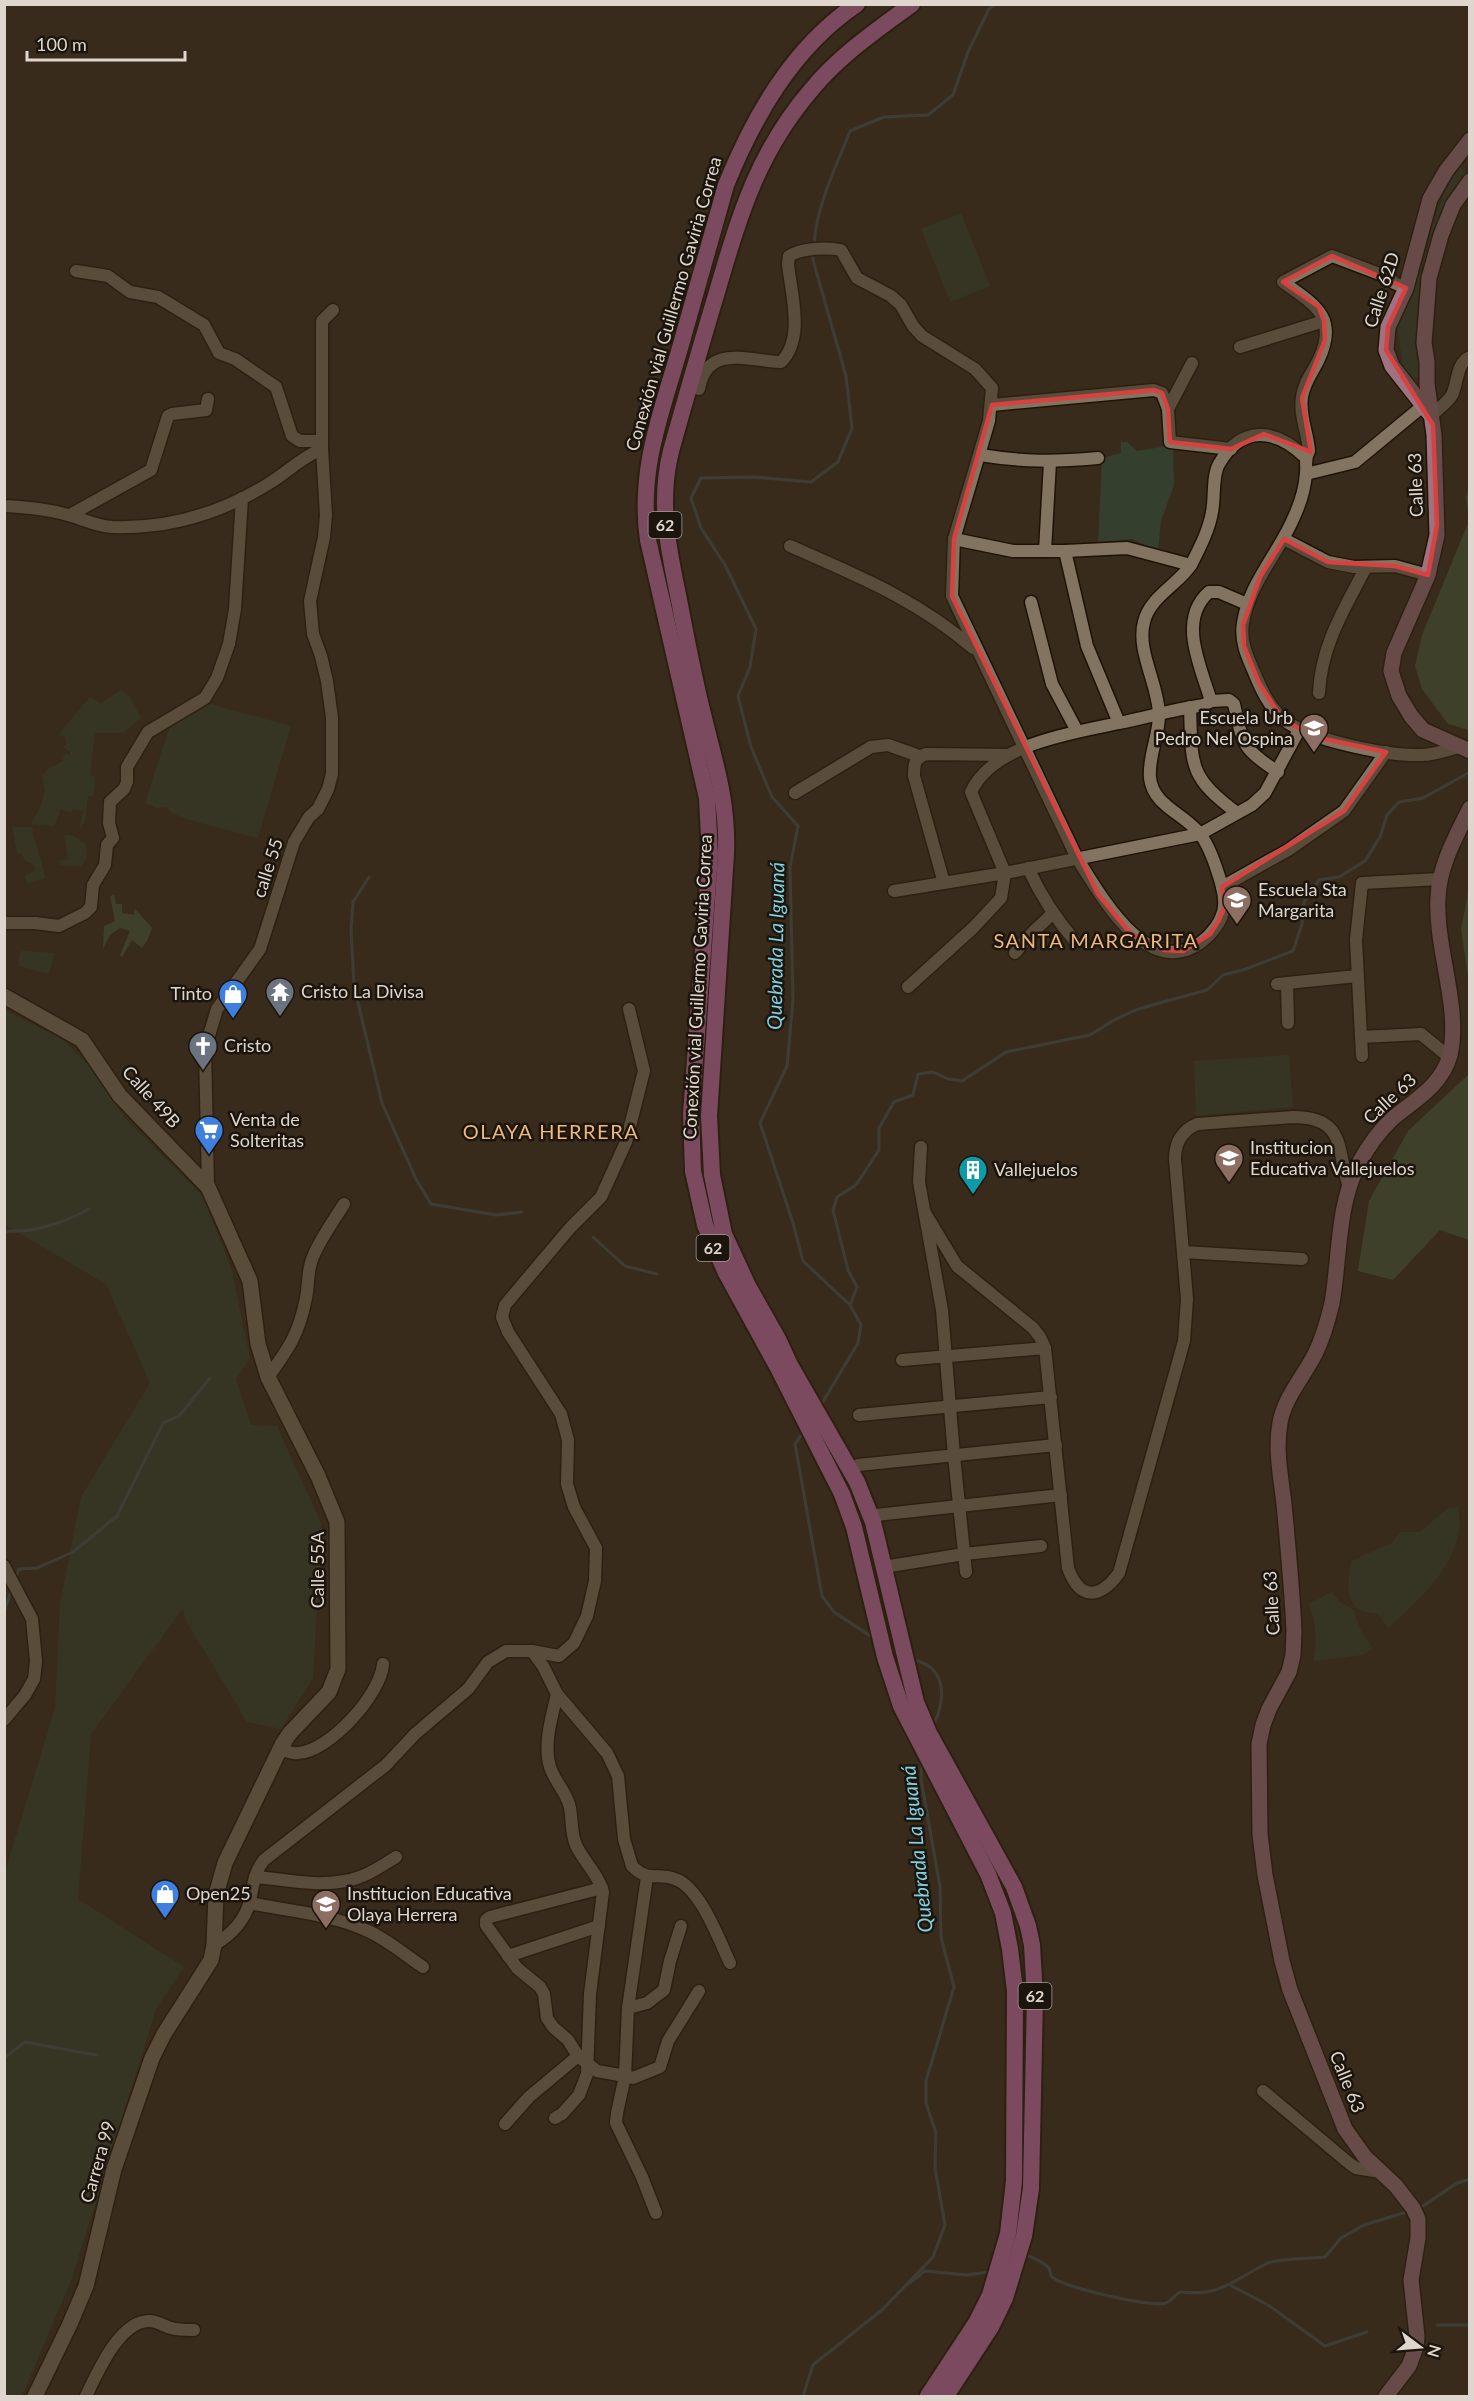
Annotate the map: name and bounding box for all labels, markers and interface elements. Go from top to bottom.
scale bar [27,24,184,62]
text: 100 m [36,33,87,55]
street label: Conexión vial Guillermo Gaviria Correa [620,154,726,453]
street label: Calle 62D [1359,249,1404,330]
street label: Calle 63 [1403,452,1427,518]
road number: 62 [648,512,682,538]
place label: Escuela Urb Pedro Nel Ospina [1155,706,1293,749]
school or university icon: Escuela Urb Pedro Nel Ospina [1298,712,1330,754]
street label: Conexión vial Guillermo Gaviria Correa [678,834,716,1140]
street label: calle 55 [247,835,287,900]
water label: Quebrada La Iguaná [762,861,788,1030]
place label: Escuela Sta Margarita [1258,878,1347,921]
school or university icon: Escuela Sta Margarita [1221,884,1253,926]
district label: SANTA MARGARITA [994,928,1198,952]
temple icon: Cristo La Divisa [264,976,296,1018]
shop icon: Tinto [217,978,249,1020]
place label: Cristo La Divisa [301,980,424,1002]
place label: Tinto [171,982,212,1004]
church icon: Cristo [187,1030,219,1072]
place label: Cristo [224,1034,271,1056]
street label: Calle 49B [118,1061,185,1132]
street label: Calle 63 [1358,1068,1420,1128]
place label: Venta de Solteritas [230,1108,304,1151]
supermarket icon: Venta de Solteritas [193,1114,225,1156]
district label: OLAYA HERRERA [463,1119,639,1143]
place label: Institucion Educativa Vallejuelos [1250,1136,1415,1179]
school or university icon: Institucion Educativa Vallejuelos [1213,1142,1245,1184]
building icon: Vallejuelos [957,1154,989,1196]
place label: Vallejuelos [994,1158,1078,1180]
road number: 62 [696,1235,730,1261]
street label: Calle 55A [306,1531,328,1608]
street label: Calle 63 [1258,1570,1284,1636]
water label: Quebrada La Iguaná [895,1764,937,1934]
shop icon: Open25 [149,1878,181,1920]
place label: Open25 [186,1882,251,1904]
place label: Institucion Educativa Olaya Herrera [347,1882,512,1925]
school or university icon: Institucion Educativa Olaya Herrera [310,1888,342,1930]
road number: 62 [1018,1983,1052,2009]
street label: Calle 63 [1326,2048,1370,2116]
street label: Carrera 99 [75,2118,119,2205]
north arrow [1390,2317,1450,2377]
text: N [1424,2343,1446,2360]

